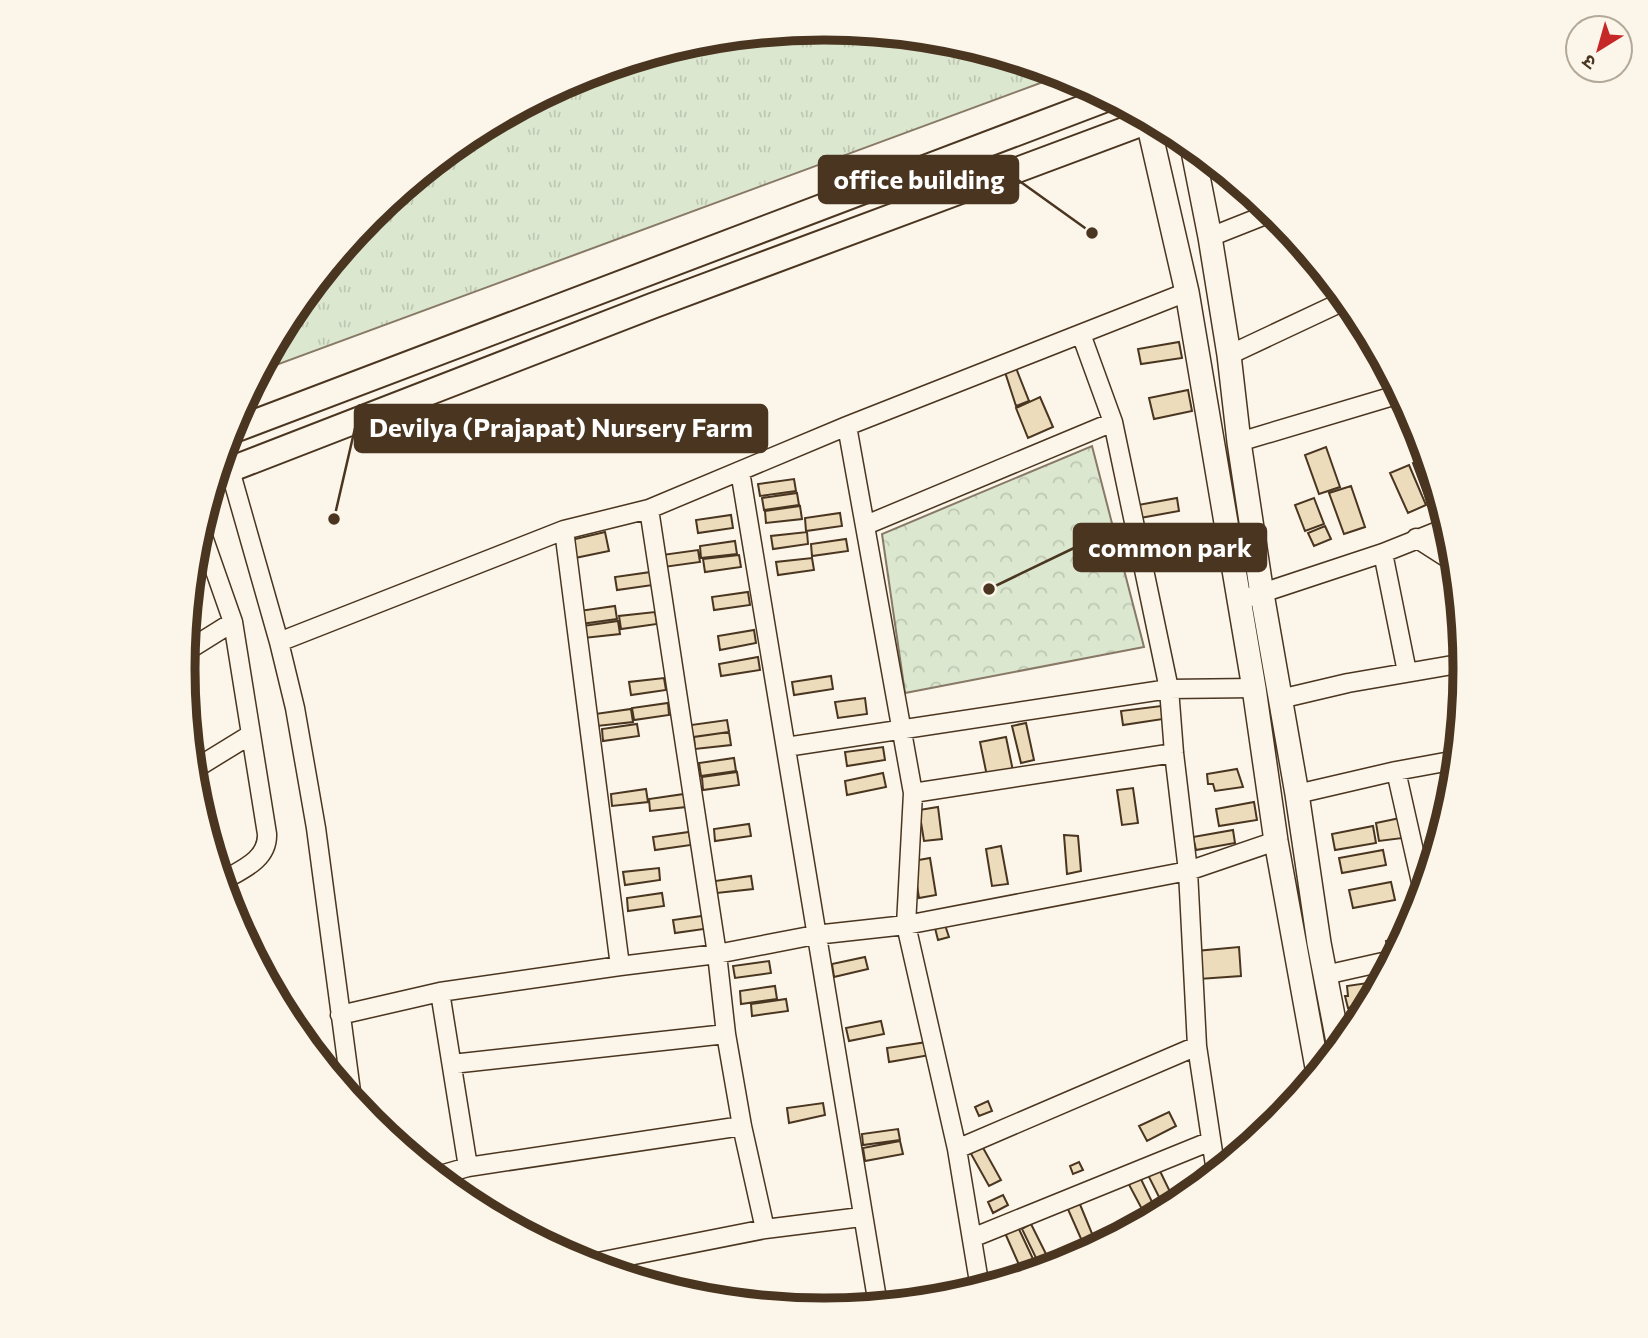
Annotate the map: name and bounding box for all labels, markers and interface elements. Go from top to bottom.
north arrow [1564,14,1634,84]
text: उ [1576,50,1600,76]
callout: office building [819,156,1018,203]
text: office building [834,163,1004,194]
callout: Devilya (Prajapat) Nursery Farm [355,405,767,452]
text: Devilya (Prajapat) Nursery Farm [369,411,753,442]
callout: common park [1074,524,1266,571]
text: common park [1088,531,1252,562]

